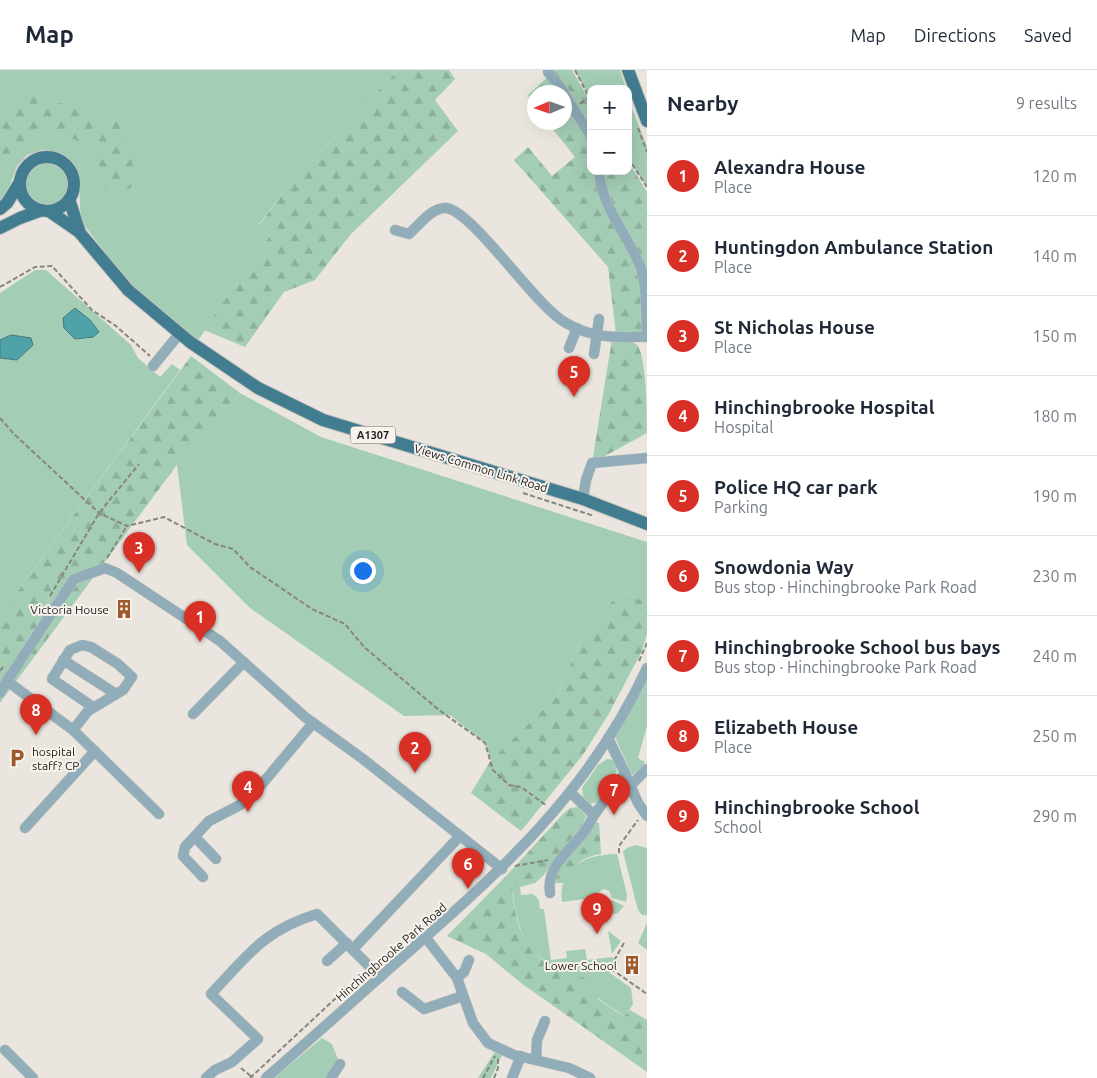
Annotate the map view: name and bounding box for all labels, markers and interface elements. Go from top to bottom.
text: Map [25,21,74,48]
text: Map [850,25,886,45]
text: Directions [914,25,996,45]
text: Saved [1024,25,1072,45]
north arrow [527,85,572,130]
map controls [587,85,632,175]
button: + [587,85,632,130]
text: Nearby [667,91,738,115]
text: 9 results [1016,94,1077,112]
button: − [587,130,632,175]
text: Alexandra House [714,156,866,178]
text: 1 [678,167,688,185]
text: 120 m [1032,167,1077,185]
text: Place [714,178,752,196]
text: Huntingdon Ambulance Station [714,236,993,258]
text: 2 [678,247,688,265]
text: 140 m [1032,247,1077,265]
text: Place [714,258,752,276]
text: St Nicholas House [714,316,875,338]
text: 3 [678,327,688,345]
text: 150 m [1032,327,1077,345]
text: Place [714,338,752,356]
pin: 5 [558,356,590,397]
text: Hinchingbrooke Hospital [714,396,934,418]
text: 4 [678,407,688,425]
text: 180 m [1032,407,1077,425]
text: Hospital [714,418,773,436]
road number: A1307 [350,426,396,444]
street label: Views Common Link Road [413,441,549,495]
text: Police HQ car park [714,476,878,498]
text: 5 [678,487,688,505]
text: 190 m [1032,487,1077,505]
text: Parking [714,498,768,516]
pin: 3 [123,532,155,573]
text: Snowdonia Way [714,556,854,578]
your location [350,558,376,584]
text: 6 [678,567,688,585]
text: 230 m [1032,567,1077,585]
text: Bus stop · Hinchingbrooke Park Road [714,578,977,596]
building icon: Victoria House [113,598,135,620]
pin: 1 [184,601,216,642]
place label: Victoria House [30,603,109,616]
text: Hinchingbrooke School bus bays [714,636,1001,658]
text: 7 [678,647,688,665]
text: 240 m [1032,647,1077,665]
text: Bus stop · Hinchingbrooke Park Road [714,658,977,676]
pin: 8 [20,694,52,735]
text: Elizabeth House [714,716,858,738]
text: 8 [678,727,688,745]
text: 250 m [1032,727,1077,745]
pin: 2 [399,732,431,773]
text: Place [714,738,752,756]
place label: hospital staff? CP [32,745,79,772]
parking icon: hospital staff? CP [6,747,28,769]
pin: 4 [232,771,264,812]
pin: 7 [598,774,630,815]
text: Hinchingbrooke School [714,796,920,818]
text: 9 [678,807,688,825]
text: 290 m [1032,807,1077,825]
text: School [714,818,762,836]
pin: 6 [452,848,484,889]
pin: 9 [581,893,613,934]
street label: Hinchingbrooke Park Road [333,900,449,1004]
building icon: Lower School [621,954,643,976]
place label: Lower School [545,959,617,972]

